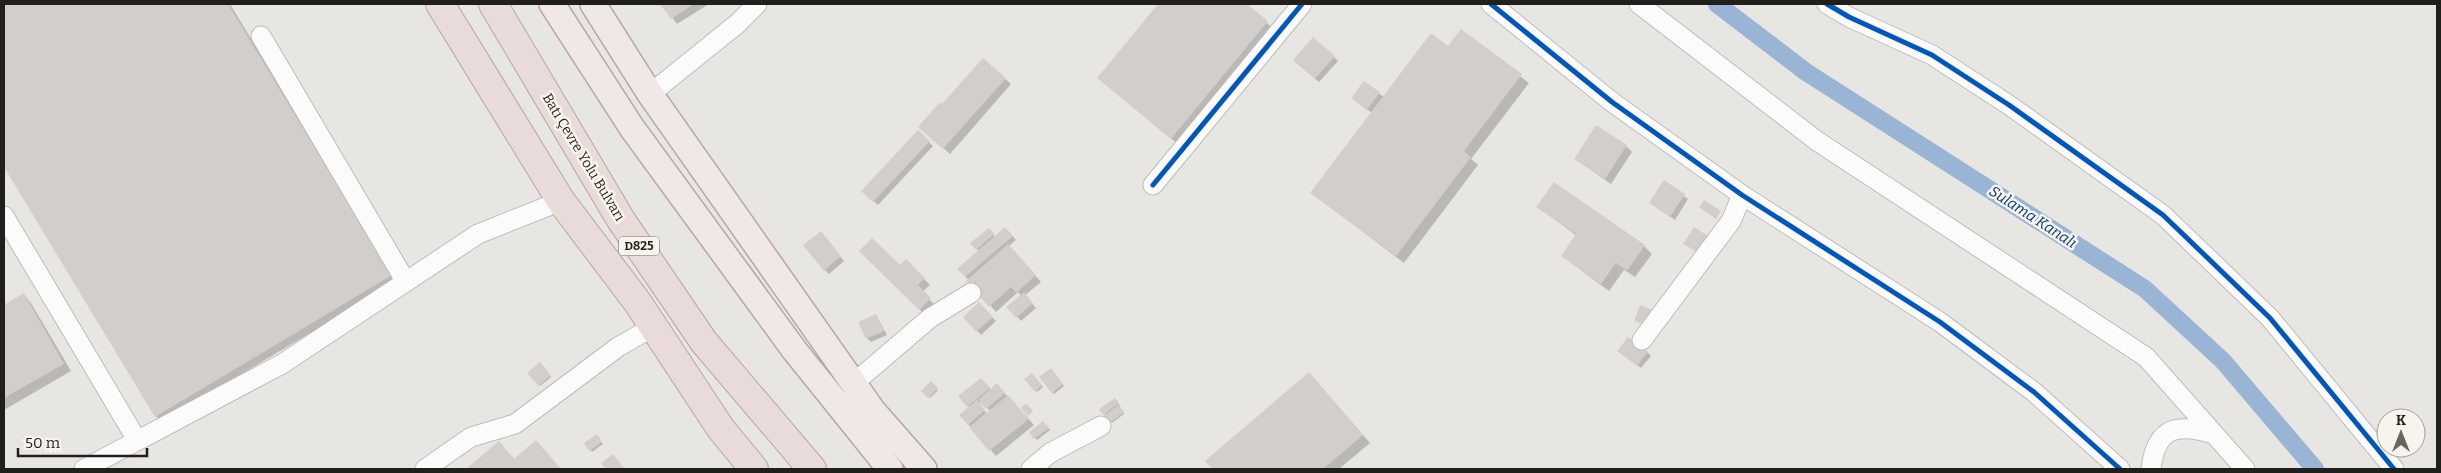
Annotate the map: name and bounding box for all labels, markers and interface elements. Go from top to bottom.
street label: Batı Çevre Yolu Bulvarı [539,90,628,224]
water label: Sulama Kanalı [1986,182,2080,252]
road number: D825 [619,237,659,256]
north arrow [2376,408,2426,458]
text: K [2396,412,2406,429]
scale bar [18,426,146,458]
text: 50 m [25,434,61,452]

